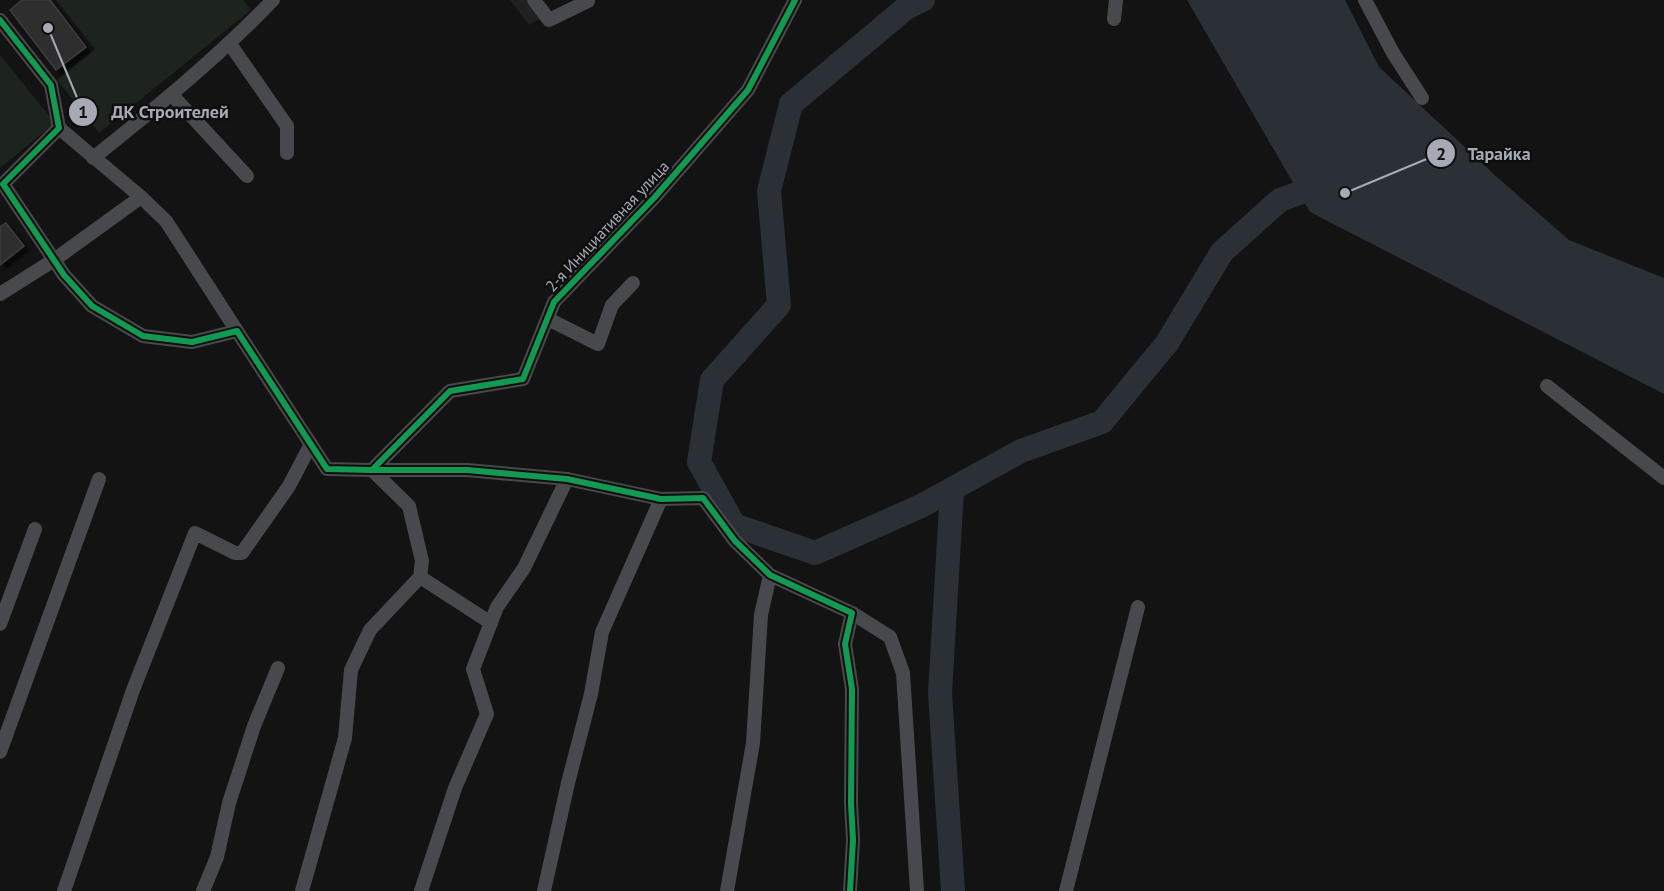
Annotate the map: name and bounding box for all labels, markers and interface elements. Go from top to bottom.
callout: ДК Строителей [68,94,241,130]
text: 1 [78,100,88,123]
text: ДК Строителей [111,100,229,123]
callout: Тарайка [1426,135,1543,171]
text: 2 [1436,142,1446,165]
text: Тарайка [1467,142,1531,165]
street label: 2-я Инициативная улица [541,156,673,296]

